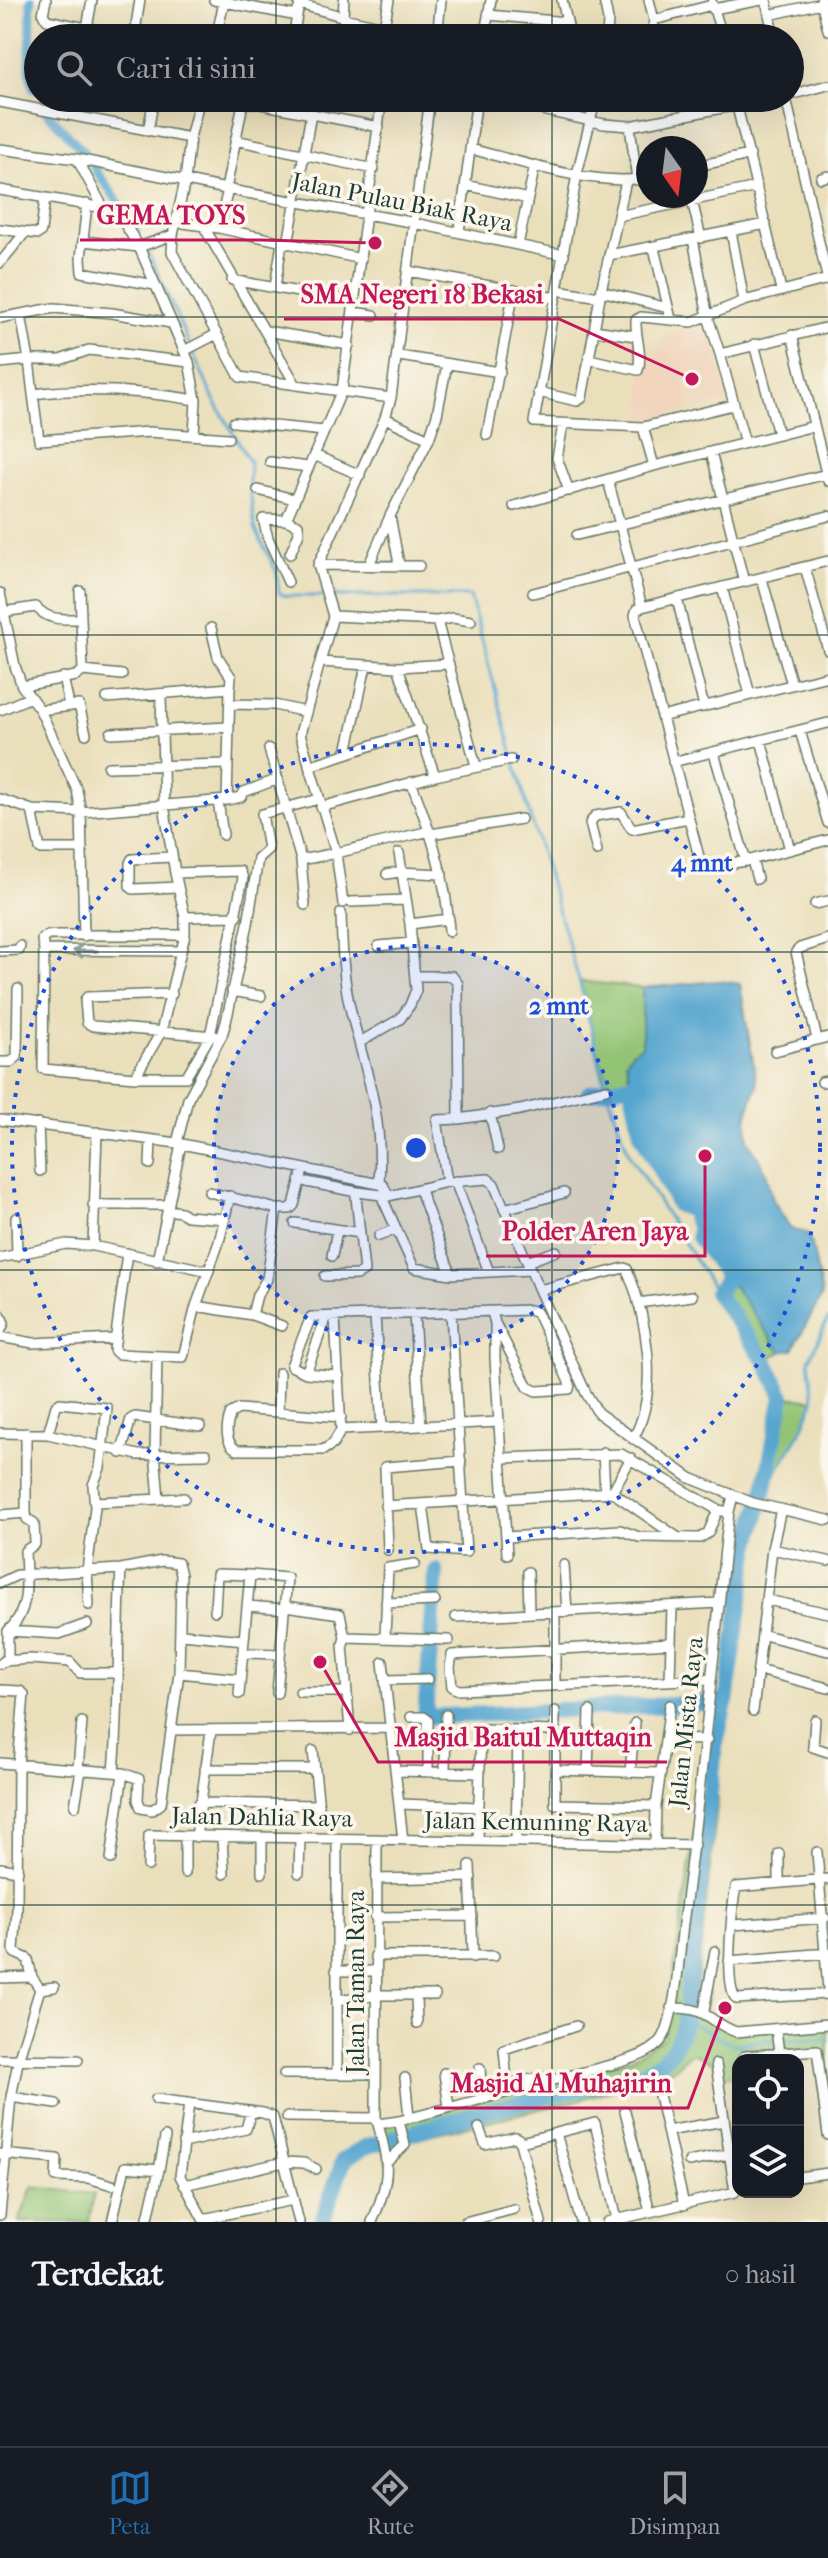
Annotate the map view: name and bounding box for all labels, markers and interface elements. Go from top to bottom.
search box [24,24,804,112]
icon: search [52,46,96,90]
text: Cari di sini [116,51,256,86]
north arrow [636,136,708,208]
street label: Jalan Pulau Biak Raya [287,166,516,237]
callout: GEMA TOYS [80,190,261,240]
text: GEMA TOYS [97,200,245,231]
callout: SMA Negeri 18 Bekasi [284,269,559,319]
text: SMA Negeri 18 Bekasi [300,279,544,310]
text: 4 mnt [670,849,733,878]
one-way arrow [72,943,99,959]
text: 2 mnt [529,992,589,1020]
centre of rings [402,1134,430,1162]
callout: Polder Aren Jaya [486,1206,705,1256]
text: Polder Aren Jaya [502,1216,689,1247]
street label: Jalan Mista Raya [663,1634,709,1811]
callout: Masjid Baitul Muttaqin [378,1712,667,1762]
text: Masjid Baitul Muttaqin [394,1722,653,1753]
street label: Jalan Dahlia Raya [169,1801,354,1833]
street label: Jalan Kemuning Raya [422,1806,649,1838]
street label: Jalan Taman Raya [342,1889,370,2076]
map controls [732,2054,804,2198]
button: locate [732,2054,804,2126]
callout: Masjid Al Muhajirin [434,2058,688,2108]
text: Masjid Al Muhajirin [450,2068,673,2099]
button: layers [732,2126,804,2198]
text: Terdekat [32,2254,163,2294]
text: 0 hasil [725,2259,796,2290]
tab: Peta [108,2466,152,2540]
tab: Rute [367,2466,414,2540]
tab: Disimpan [629,2466,720,2540]

